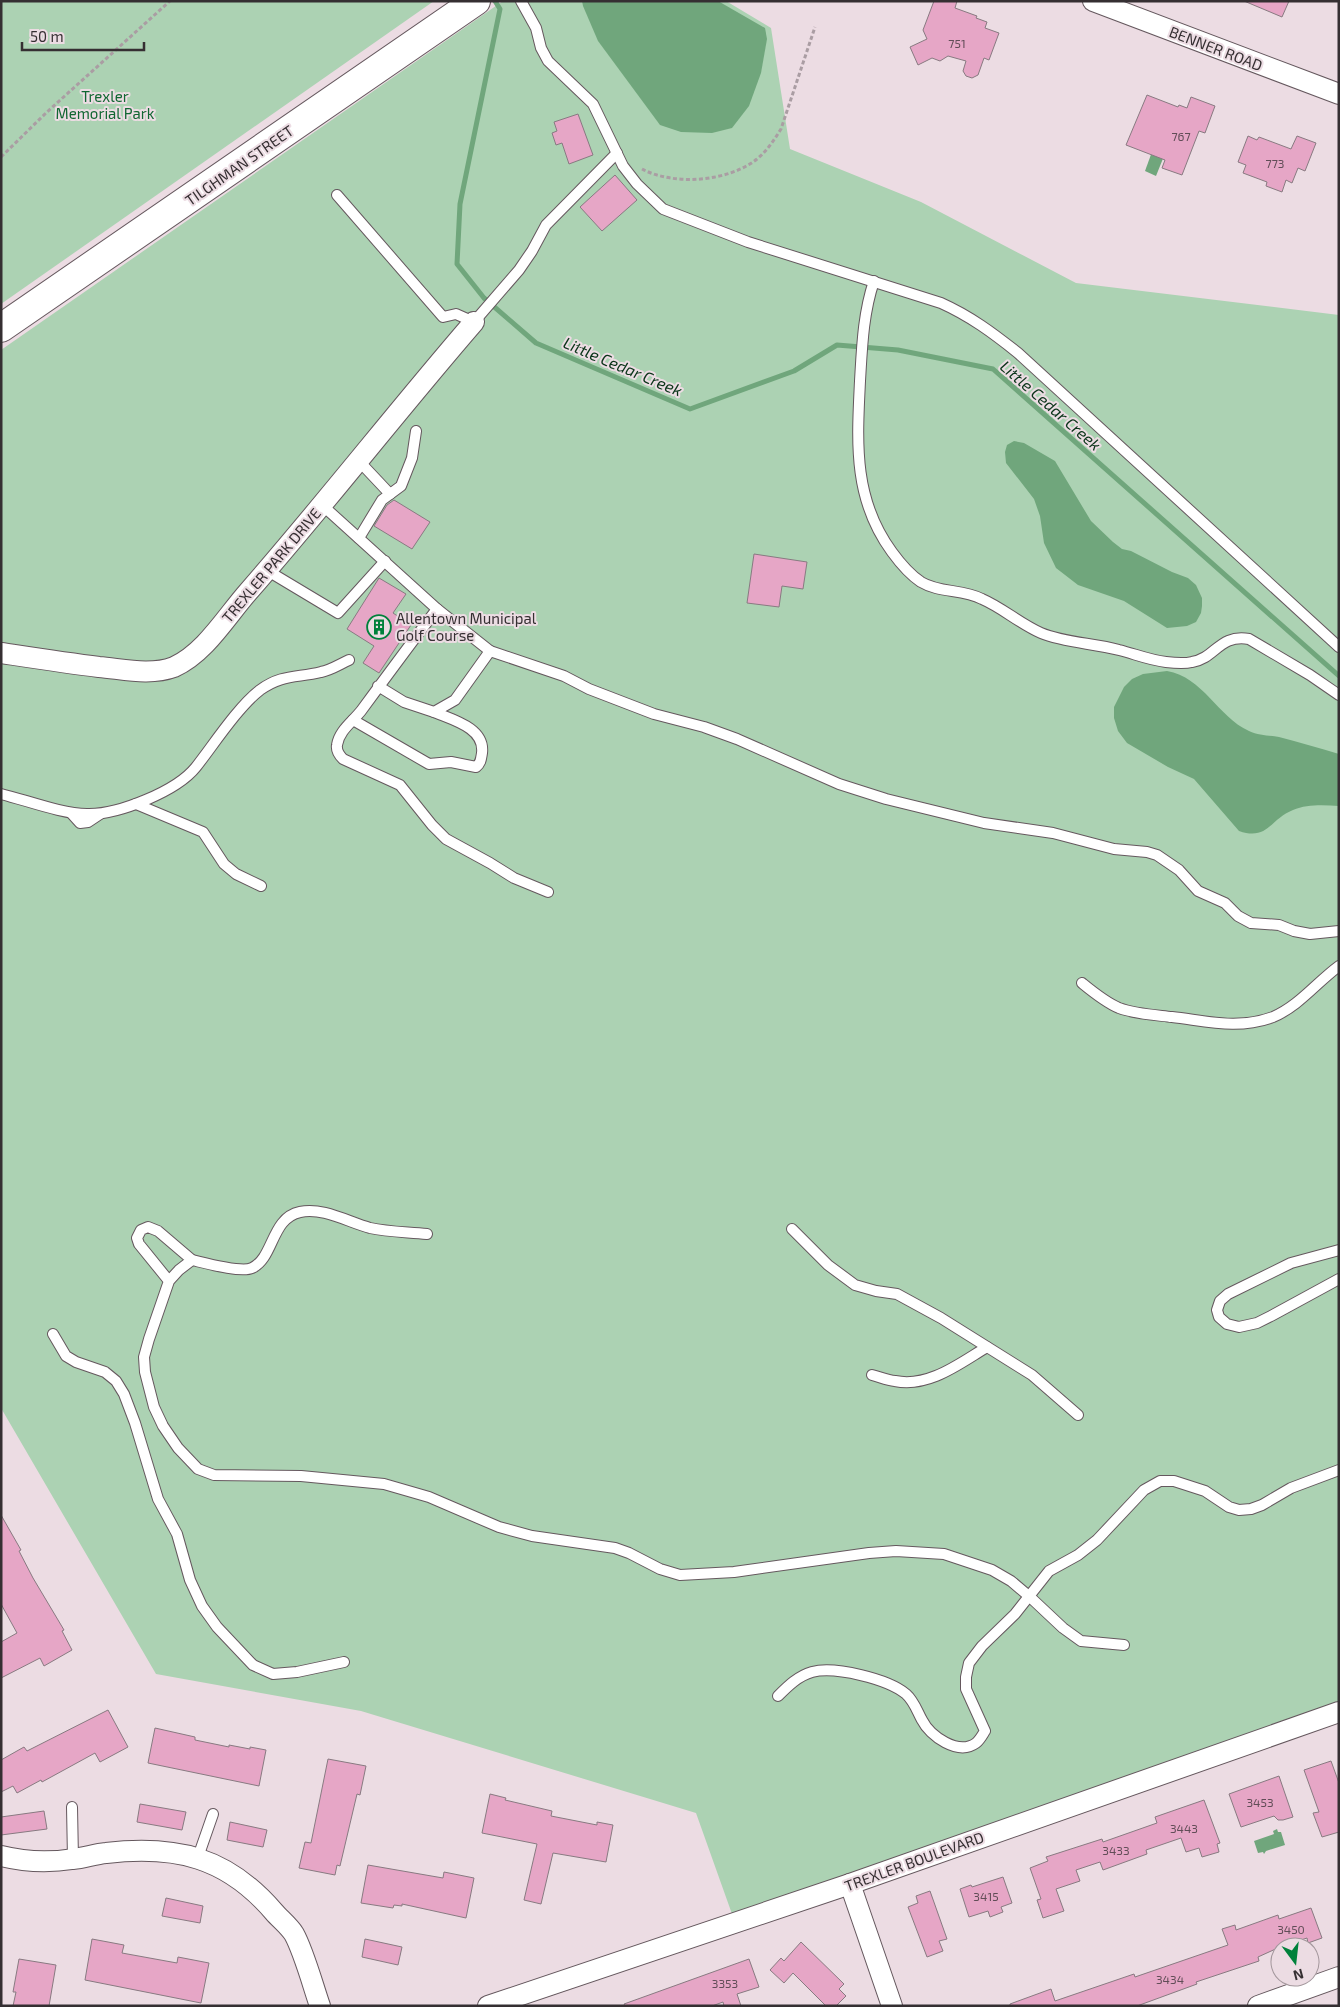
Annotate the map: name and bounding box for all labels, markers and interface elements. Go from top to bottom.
scale bar [22,20,145,52]
street label: BENNER ROAD [1167,22,1265,74]
text: 50 m [30,27,64,45]
house number: 751 [948,36,966,50]
park label: Trexler Memorial Park [56,87,155,122]
street label: TILGHMAN STREET [181,121,297,209]
house number: 767 [1171,129,1191,143]
house number: 773 [1266,156,1284,170]
water label: Little Cedar Creek [561,332,685,400]
water label: Little Cedar Creek [997,356,1105,454]
street label: TREXLER PARK DRIVE [218,504,324,626]
place label: Allentown Municipal Golf Course [396,609,537,644]
building icon: Allentown Municipal Golf Course [366,614,392,640]
house number: 3453 [1246,1795,1274,1809]
house number: 3443 [1170,1821,1198,1835]
street label: TREXLER BOULEVARD [842,1827,986,1895]
house number: 3433 [1102,1843,1130,1857]
house number: 3415 [973,1889,999,1903]
house number: 3450 [1277,1922,1305,1936]
north arrow [1270,1937,1320,1987]
text: N [1291,1966,1306,1985]
house number: 3434 [1156,1972,1184,1986]
house number: 3353 [712,1976,738,1990]

